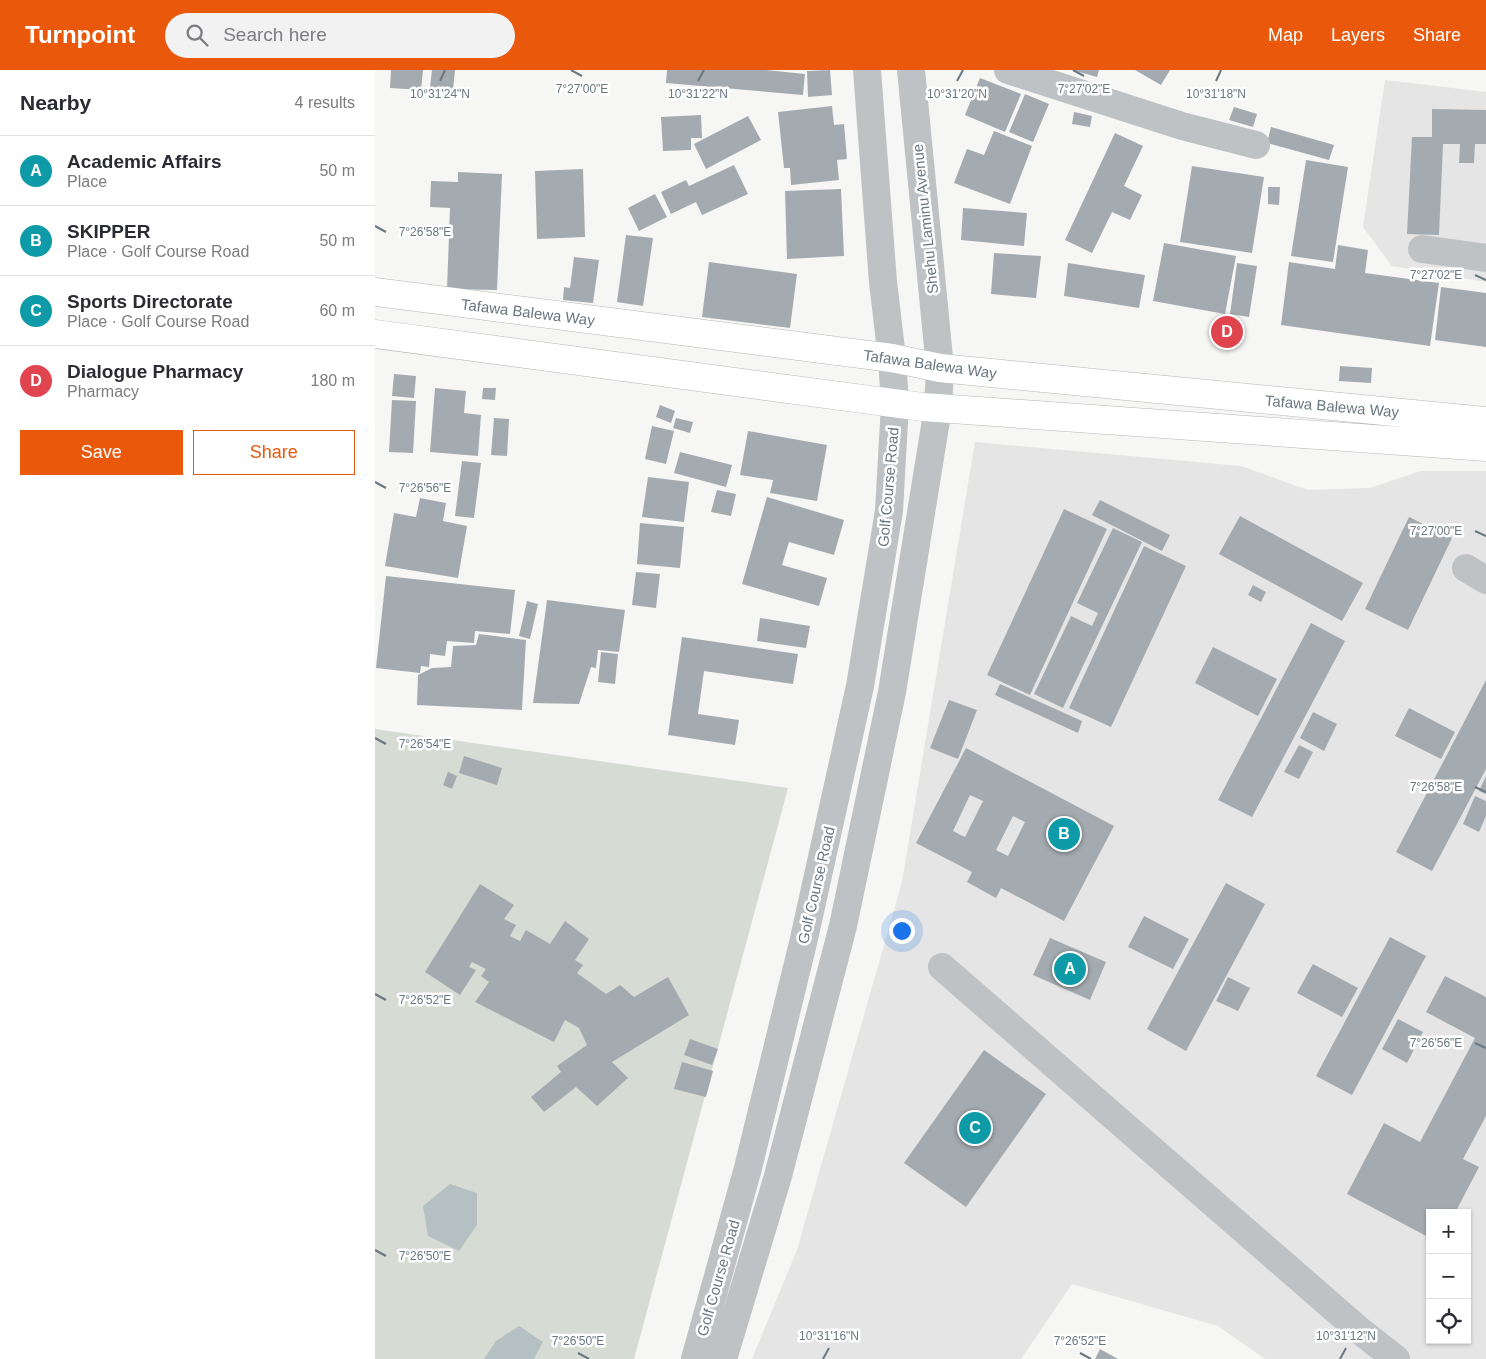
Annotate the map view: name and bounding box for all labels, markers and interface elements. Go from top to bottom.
search box [165,13,515,58]
text: Turnpoint [25,21,135,48]
icon: search [183,21,211,49]
text: Search here [223,24,327,45]
text: Map [1268,25,1303,45]
text: Layers [1331,25,1385,45]
text: Share [1413,25,1461,45]
text: 7°27'00"E [556,82,608,96]
text: 7°27'02"E [1058,82,1110,96]
text: 10°31'24"N [410,87,470,101]
text: 10°31'22"N [668,87,728,101]
text: 10°31'20"N [927,87,987,101]
text: 10°31'18"N [1186,87,1246,101]
text: Nearby [20,91,91,114]
text: 4 results [295,94,355,111]
street label: Shehu Laminu Avenue [909,143,941,295]
text: Academic Affairs [67,151,222,172]
text: A [30,162,42,179]
text: 50 m [319,162,355,179]
text: Place [67,173,107,190]
text: SKIPPER [67,221,150,242]
text: 7°26'58"E [399,225,451,239]
text: B [30,232,42,249]
text: 50 m [319,232,355,249]
text: Place · Golf Course Road [67,243,249,260]
text: 7°27'02"E [1410,268,1462,282]
text: Sports Directorate [67,291,233,312]
street label: Tafawa Balewa Way [460,295,596,329]
text: C [30,302,42,319]
text: 60 m [319,302,355,319]
text: Place · Golf Course Road [67,313,249,330]
pin: D [1211,313,1243,351]
street label: Tafawa Balewa Way [862,346,998,382]
text: Dialogue Pharmacy [67,361,243,382]
text: D [30,372,42,389]
text: 180 m [311,372,355,389]
text: Pharmacy [67,383,139,400]
street label: Tafawa Balewa Way [1264,392,1400,420]
street label: Golf Course Road [874,426,902,548]
button: Save [20,430,183,475]
button: Share [193,430,355,475]
text: 7°26'56"E [399,481,451,495]
text: 7°27'00"E [1410,524,1462,538]
text: 7°26'54"E [399,737,451,751]
text: 7°26'58"E [1410,780,1462,794]
pin: B [1048,815,1080,853]
street label: Golf Course Road [794,825,838,945]
your location [889,918,915,944]
pin: A [1054,950,1086,988]
text: 7°26'52"E [399,993,451,1007]
text: 7°26'56"E [1410,1036,1462,1050]
pin: C [959,1109,991,1147]
map controls [1426,1209,1471,1344]
button: + [1426,1209,1471,1254]
street label: Golf Course Road [693,1218,743,1338]
text: 7°26'50"E [399,1249,451,1263]
button: − [1426,1254,1471,1299]
button: locate [1426,1299,1471,1344]
text: 10°31'16"N [799,1329,859,1343]
text: 10°31'12"N [1316,1329,1376,1343]
text: 7°26'50"E [552,1334,604,1348]
text: 7°26'52"E [1054,1334,1106,1348]

